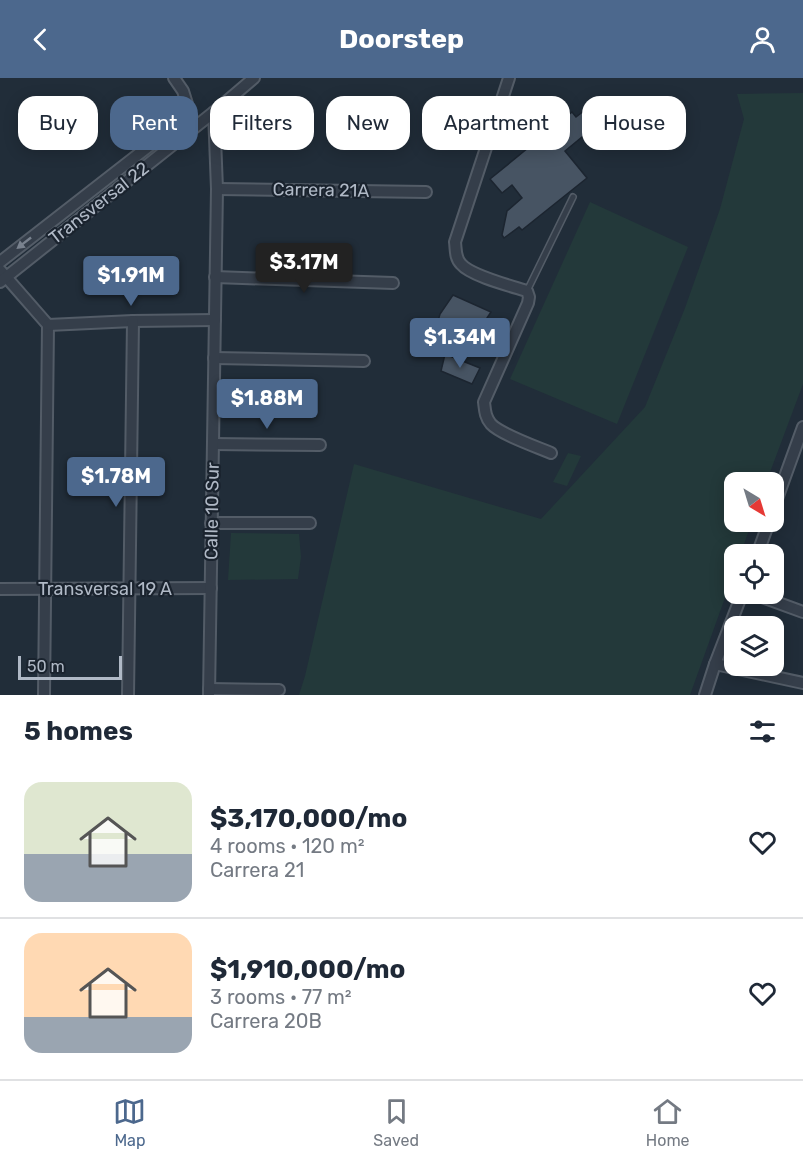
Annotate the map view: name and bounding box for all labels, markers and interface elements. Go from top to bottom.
icon: back [24,23,57,56]
text: Doorstep [339,23,464,55]
icon: person [746,23,779,56]
chip: Buy [18,96,98,150]
chip: Rent [110,96,198,150]
chip: Filters [210,96,314,150]
chip: New [326,96,410,150]
chip: Apartment [422,96,570,150]
chip: House [582,96,686,150]
street label: Transversal 22 [45,157,153,249]
street label: Carrera 21A [272,178,370,202]
one-way arrow [16,237,32,250]
pin: $3.17M [255,243,353,294]
text: $3.17M [270,250,338,274]
pin: $1.91M [82,256,180,307]
text: $1.91M [97,263,165,287]
pin: $1.34M [411,318,509,369]
text: $1.34M [424,325,496,349]
pin: $1.88M [218,379,316,430]
text: $1.88M [231,386,303,410]
pin: $1.78M [67,457,165,508]
street label: Calle 10 Sur [200,462,224,560]
text: $1.78M [81,464,151,488]
north arrow [724,472,784,532]
map controls [724,472,784,676]
button: locate [724,544,784,604]
street label: Transversal 19 A [38,578,172,600]
button: layers [724,616,784,676]
scale bar [18,653,122,680]
text: 50 m [27,657,65,676]
icon: filters [746,715,779,748]
text: 5 homes [24,716,133,747]
text: $3,170,000/mo [210,803,407,834]
icon: home [72,806,144,878]
icon: heart [746,826,779,859]
text: 4 rooms · 120 m² [210,834,365,858]
text: Carrera 21 [210,858,304,882]
text: $1,910,000/mo [210,954,405,985]
icon: home [72,957,144,1029]
icon: heart [746,977,779,1010]
text: 3 rooms · 77 m² [210,985,352,1009]
text: Carrera 20B [210,1009,322,1033]
tab: Map [113,1095,146,1150]
tab: Saved [373,1095,419,1150]
tab: Home [646,1095,690,1150]

